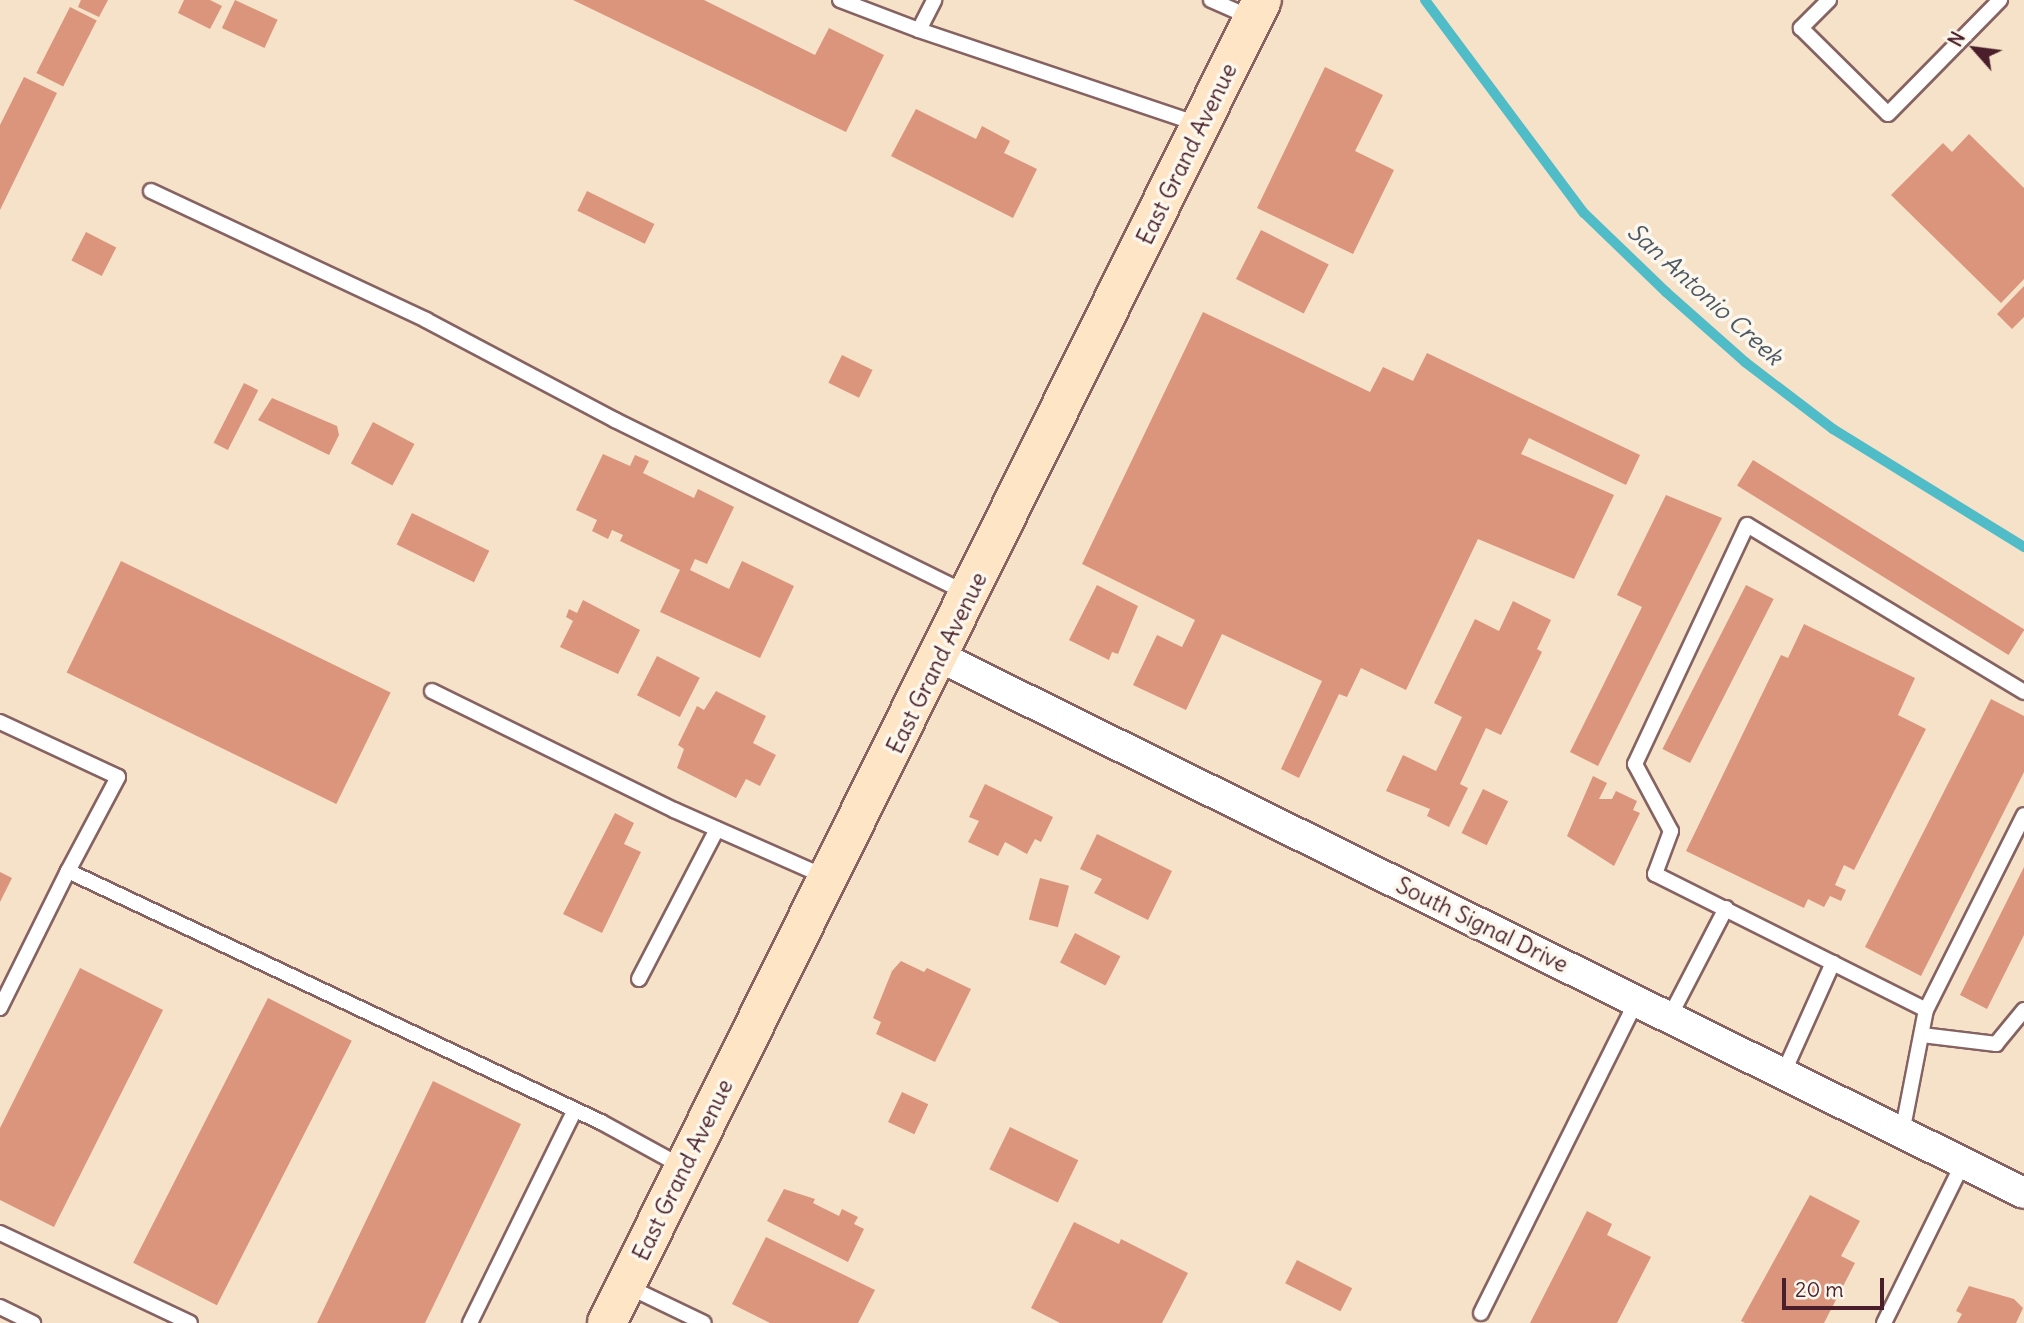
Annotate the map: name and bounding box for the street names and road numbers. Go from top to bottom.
street label: East Grand Avenue [1131,59,1243,249]
street label: East Grand Avenue [881,568,993,758]
street label: South Signal Drive [1392,871,1572,979]
street label: East Grand Avenue [627,1075,739,1265]

